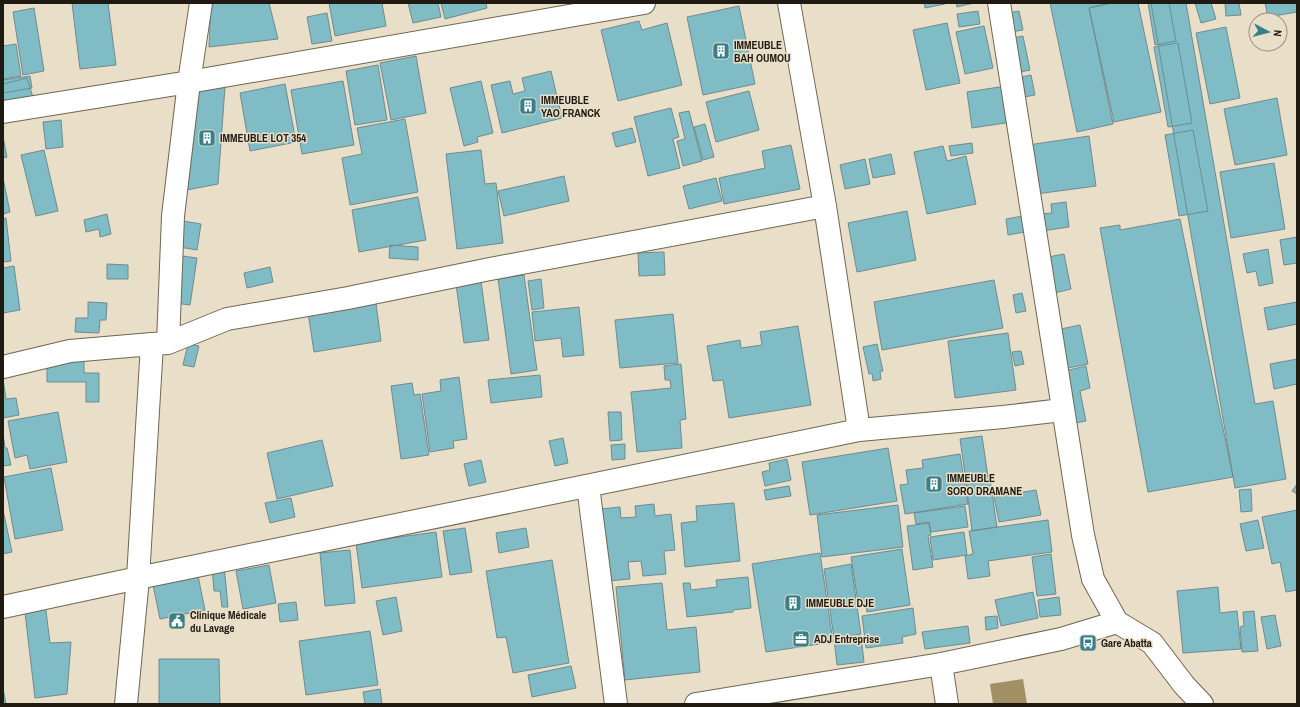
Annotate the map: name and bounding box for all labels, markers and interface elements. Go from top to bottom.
north arrow [1248,12,1288,52]
text: N [1271,29,1285,37]
place label: IMMEUBLE BAH OUMOU [734,38,791,65]
building icon: IMMEUBLE BAH OUMOU [711,41,731,61]
place label: IMMEUBLE YAO FRANCK [541,93,601,120]
building icon: IMMEUBLE YAO FRANCK [518,96,538,116]
building icon: IMMEUBLE LOT 354 [197,128,217,148]
place label: IMMEUBLE LOT 354 [220,131,306,145]
place label: IMMEUBLE SORO DRAMANE [947,471,1022,498]
building icon: IMMEUBLE SORO DRAMANE [924,474,944,494]
building icon: IMMEUBLE DJE [783,593,803,613]
place label: IMMEUBLE DJE [806,596,874,610]
place label: Clinique Médicale du Lavage [190,608,266,635]
public building icon: Clinique Médicale du Lavage [167,611,187,631]
office icon: ADJ Entreprise [791,629,811,649]
place label: ADJ Entreprise [814,632,879,646]
bus stop icon: Gare Abatta [1078,633,1098,653]
place label: Gare Abatta [1101,636,1152,650]

